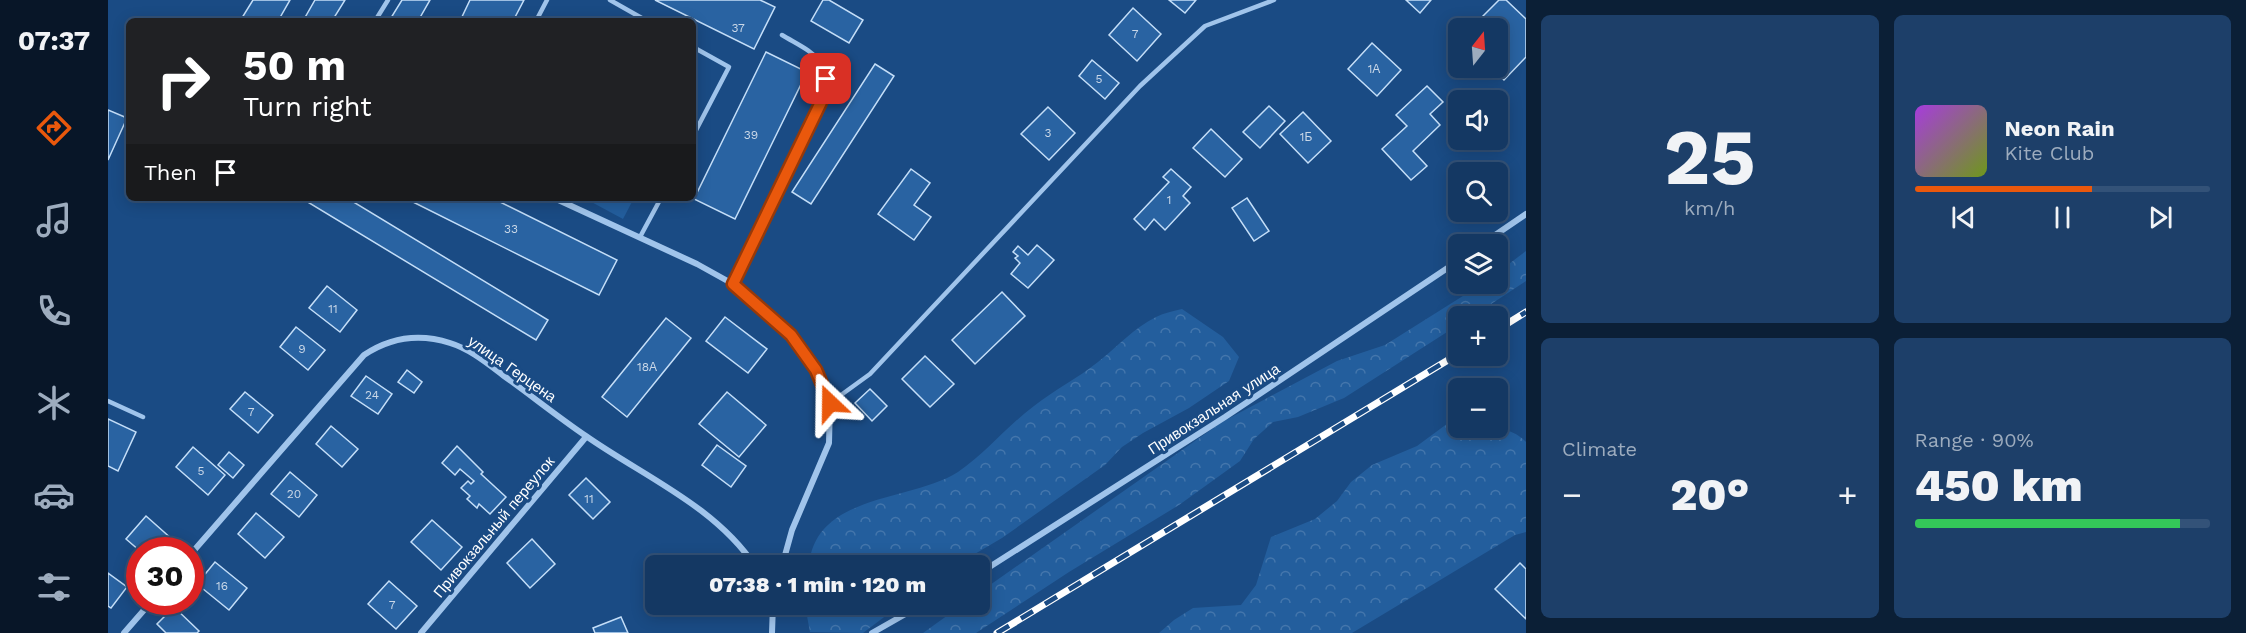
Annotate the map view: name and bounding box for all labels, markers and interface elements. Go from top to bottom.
north arrow [1448,18,1508,78]
map controls [1448,18,1508,438]
house number: 37 [731,21,745,35]
text: 07:37 [18,25,90,57]
house number: 7 [1132,27,1139,41]
text: 50 m [243,41,346,90]
icon: right [144,42,222,120]
pin [800,53,851,104]
icon: arrive [809,62,842,95]
house number: 1А [1368,62,1380,76]
house number: 5 [1096,72,1103,86]
button: sound [1448,90,1508,150]
text: Turn right [243,91,372,123]
icon: directions [33,107,75,149]
text: 25 [1664,111,1756,203]
text: Neon Rain [2005,116,2115,141]
house number: 3 [1045,126,1052,140]
house number: 39 [744,128,758,142]
house number: 1Б [1300,130,1312,144]
text: Kite Club [2005,141,2094,165]
icon: arrive [209,156,242,189]
text: Then [144,160,197,185]
button: search [1448,162,1508,222]
house number: 1 [1167,193,1171,207]
text: km/h [1684,196,1736,220]
icon: music [33,199,75,241]
icon: previous [1947,201,1980,234]
icon: pause [2046,201,2079,234]
icon: next [2144,201,2177,234]
house number: 33 [504,222,518,236]
button: layers [1448,234,1508,294]
icon: phone [33,290,75,332]
house number: 11 [328,302,338,316]
button: + [1448,306,1508,366]
street label: улица Герцена [464,332,560,406]
house number: 9 [298,342,306,356]
street label: Привокзальная улица [1145,359,1284,458]
house number: 18А [637,360,657,374]
position arrow [798,371,862,435]
button: − [1448,378,1508,438]
icon: climate [33,382,75,424]
house number: 24 [365,388,379,402]
house number: 7 [248,405,255,419]
text: Range · 90% [1915,428,2034,452]
text: Climate [1562,437,1637,461]
street label: Привокзальный переулок [430,452,559,601]
text: 450 km [1915,459,2083,512]
house number: 5 [198,464,205,478]
text: 20° [1670,468,1749,521]
icon: car [33,474,75,516]
text: − [1562,475,1582,514]
text: + [1838,475,1857,514]
house number: 20 [287,487,301,501]
house number: 11 [584,492,594,506]
speed limit sign: 30 [126,537,204,615]
icon: filters [33,566,75,608]
text: 07:38 · 1 min · 120 m [709,572,926,597]
house number: 16 [216,579,228,593]
house number: 7 [389,598,396,612]

